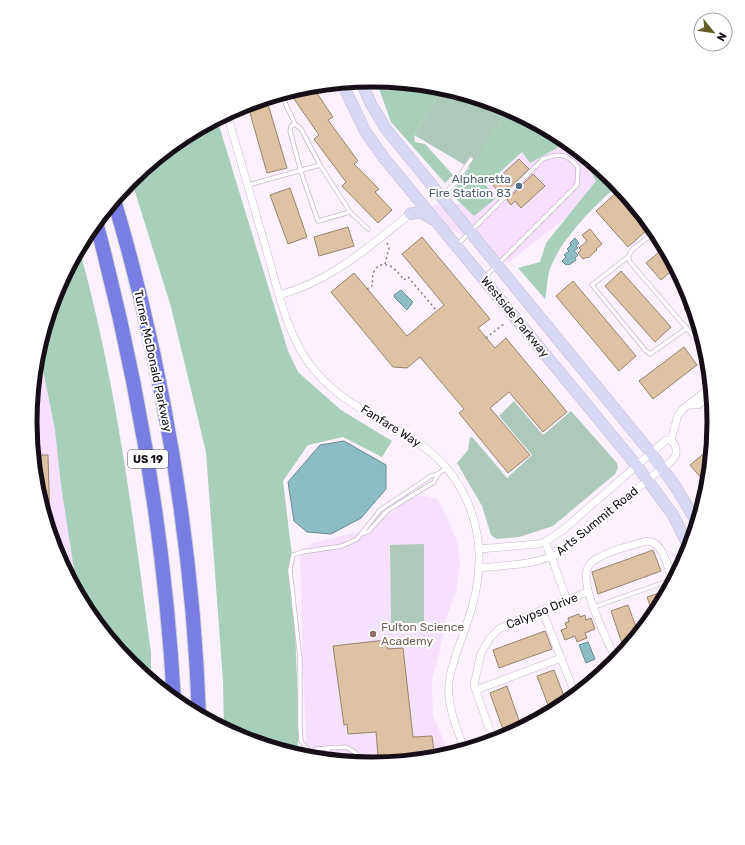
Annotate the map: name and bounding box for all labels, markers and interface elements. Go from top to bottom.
north arrow [693,12,733,52]
text: N [714,30,729,43]
place label: Alpharetta Fire Station 83 [429,172,511,200]
marker: Alpharetta Fire Station 83 [514,181,524,191]
street label: Westside Parkway [478,274,552,361]
street label: Turner McDonald Parkway [131,289,175,434]
street label: Fanfare Way [358,402,424,450]
road number: US 19 [128,450,168,468]
street label: Arts Summit Road [553,484,641,558]
street label: Calypso Drive [504,590,580,632]
place label: Fulton Science Academy [381,620,464,648]
marker: Fulton Science Academy [368,629,378,639]

